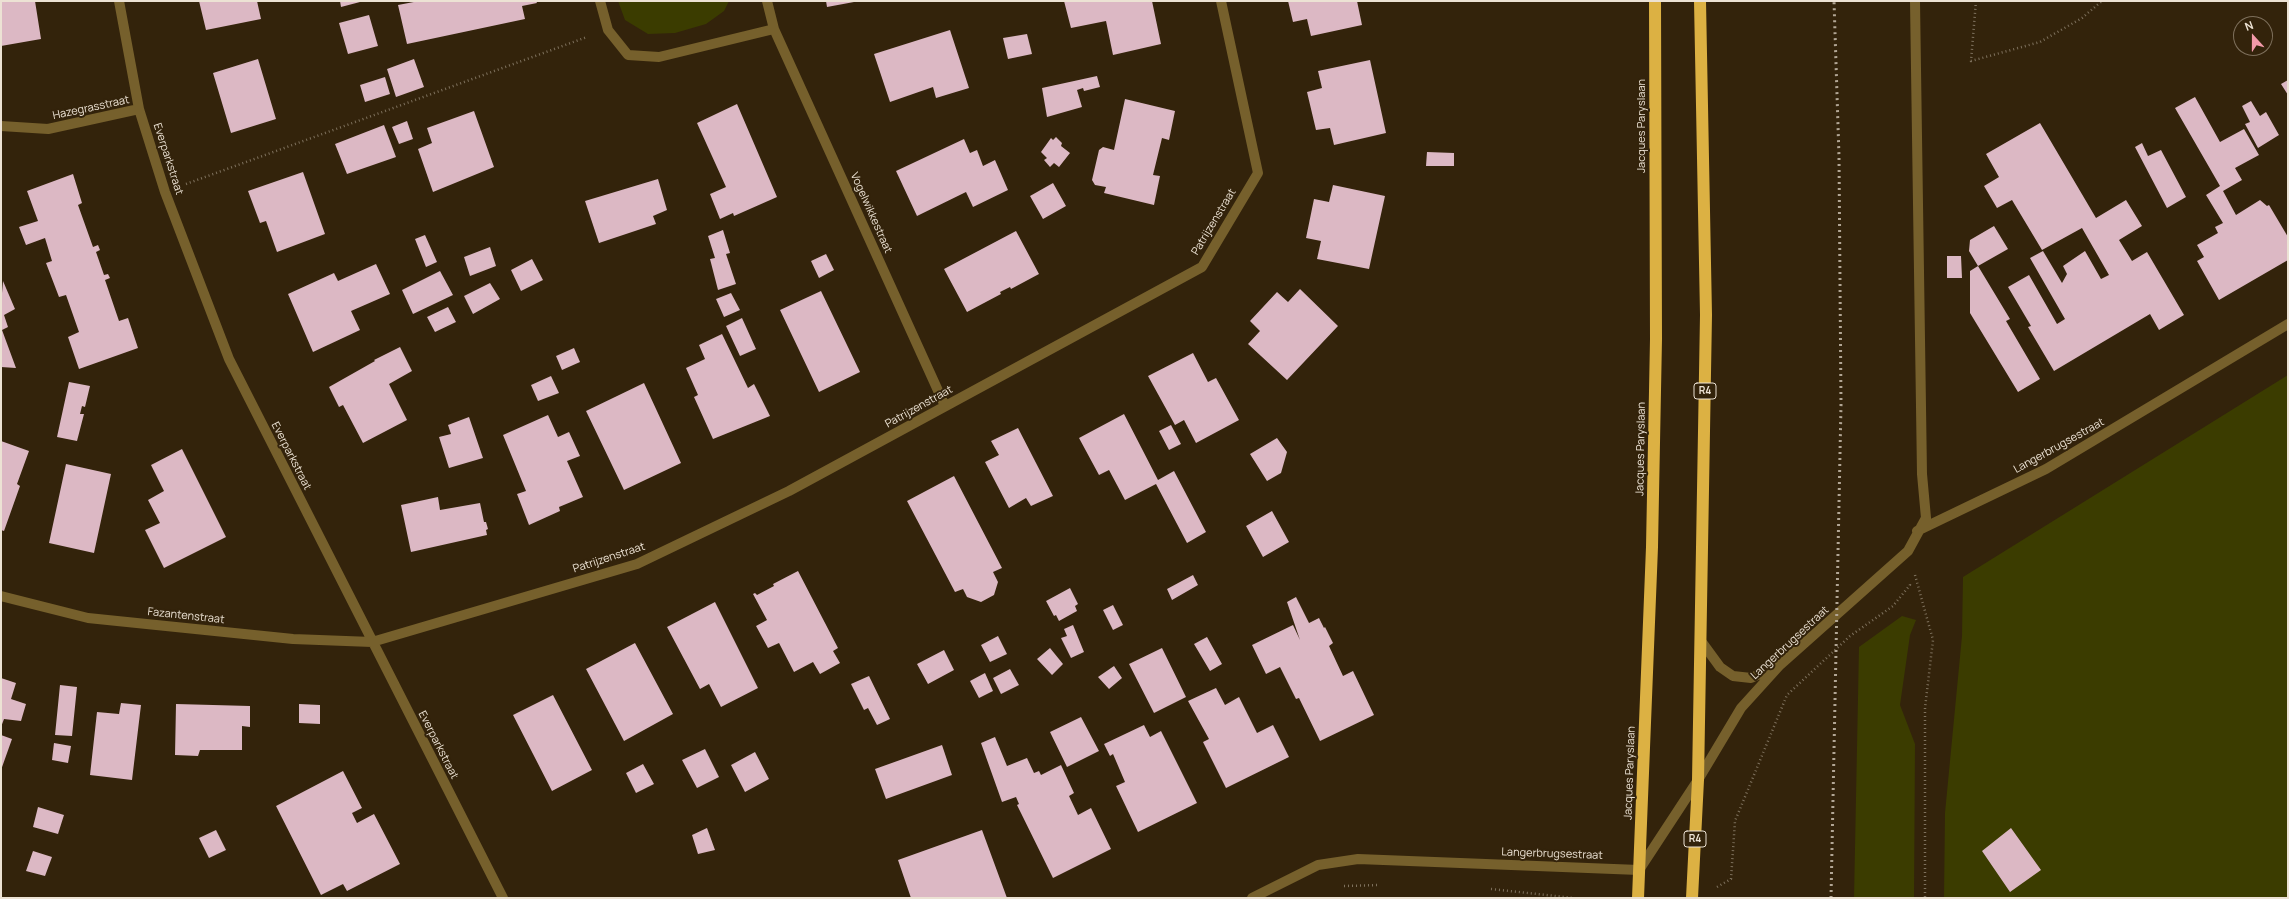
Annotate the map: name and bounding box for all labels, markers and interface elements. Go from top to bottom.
north arrow [2233,16,2273,56]
text: N [2243,17,2255,34]
street label: Jacques Paryslaan [1635,79,1649,173]
street label: Hazegrasstraat [51,93,131,123]
street label: Everparkstraat [150,122,186,196]
street label: Vogelwikkestraat [847,171,895,255]
street label: Patrijzenstraat [1189,186,1239,258]
street label: Patrijzenstraat [883,383,955,431]
road number: R4 [1694,383,1716,399]
street label: Jacques Paryslaan [1634,402,1648,496]
street label: Langerbrugsestraat [2011,416,2107,476]
street label: Everparkstraat [268,420,314,492]
street label: Patrijzenstraat [571,540,647,576]
street label: Langerbrugsestraat [1748,604,1832,682]
street label: Fazantenstraat [147,605,225,627]
street label: Everparkstraat [415,709,461,781]
street label: Jacques Paryslaan [1622,726,1638,820]
road number: R4 [1684,831,1706,847]
street label: Langerbrugsestraat [1501,846,1603,862]

